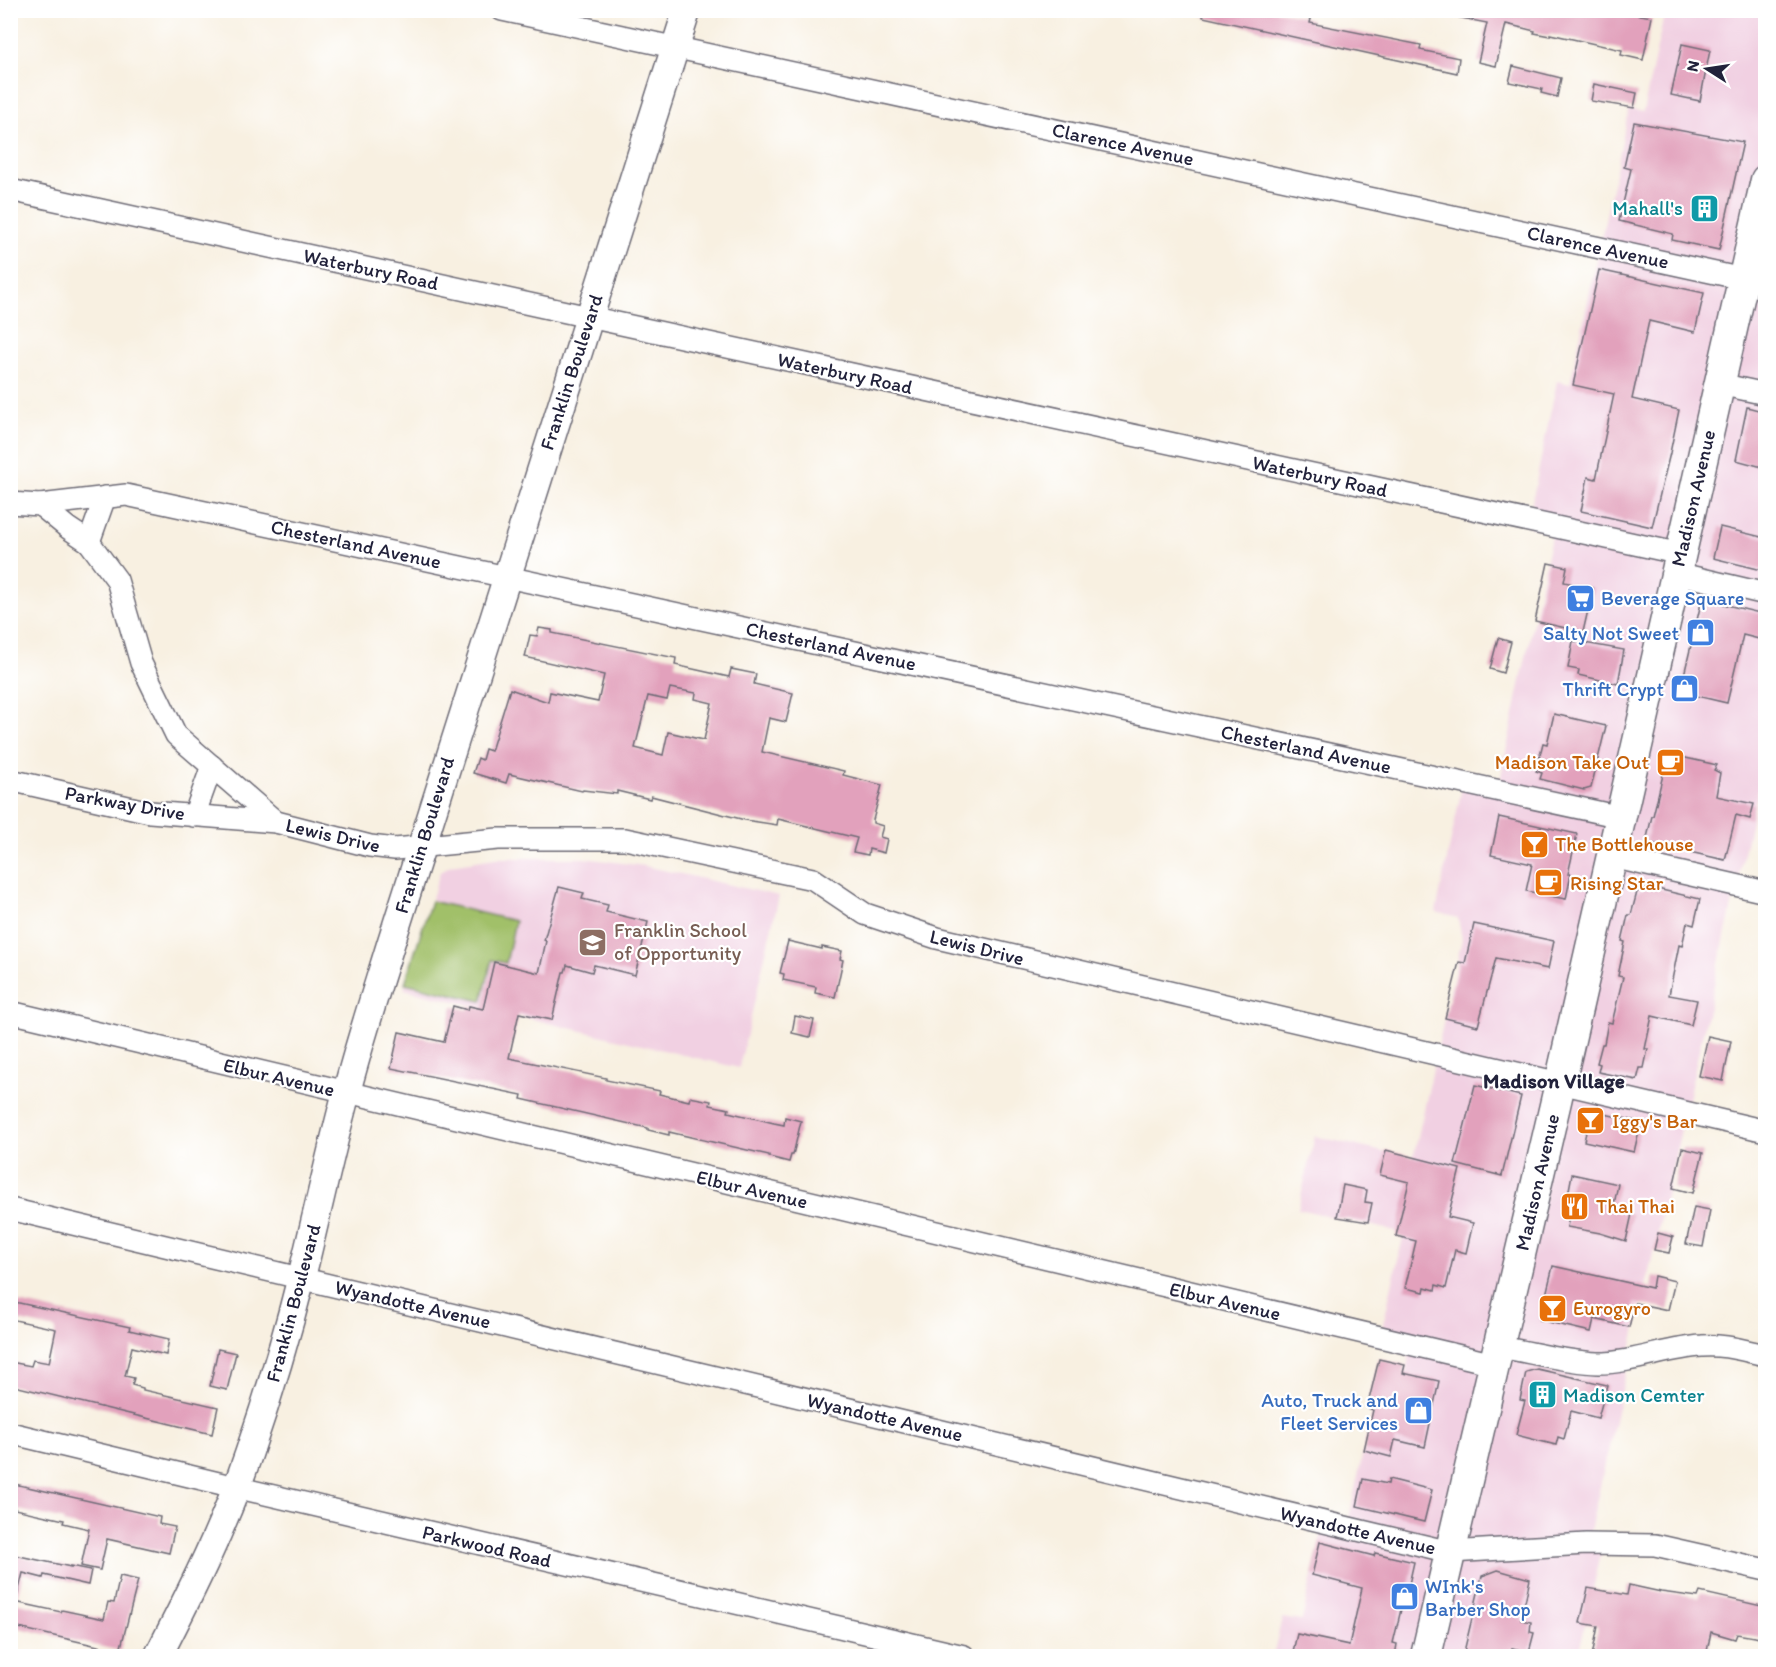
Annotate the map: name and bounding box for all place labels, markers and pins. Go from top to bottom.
building icon: Mahall's [1688,192,1720,224]
place label: Mahall's [1612,196,1683,220]
supermarket icon: Beverage Square [1564,582,1596,614]
place label: Beverage Square [1601,586,1744,610]
shop icon: Salty Not Sweet [1684,617,1716,649]
place label: Salty Not Sweet [1543,621,1679,645]
shop icon: Thrift Crypt [1669,673,1701,705]
place label: Thrift Crypt [1563,677,1664,701]
cafe icon: Madison Take Out [1654,746,1686,778]
place label: Madison Take Out [1495,750,1650,774]
bar icon: The Bottlehouse [1518,828,1550,860]
place label: The Bottlehouse [1555,832,1694,856]
cafe icon: Rising Star [1533,867,1565,899]
place label: Rising Star [1570,871,1664,895]
place label: Franklin School of Opportunity [614,918,747,965]
school or university icon: Franklin School of Opportunity [577,926,609,958]
bar icon: Iggy's Bar [1575,1105,1607,1137]
place label: Iggy's Bar [1612,1109,1698,1133]
restaurant icon: Thai Thai [1559,1190,1591,1222]
place label: Thai Thai [1596,1194,1675,1218]
bar icon: Eurogyro [1536,1292,1568,1324]
place label: Eurogyro [1573,1296,1651,1320]
building icon: Madison Cemter [1526,1379,1558,1411]
place label: Madison Cemter [1563,1383,1704,1407]
place label: Auto, Truck and Fleet Services [1261,1388,1398,1435]
shop icon: Auto, Truck and Fleet Services [1403,1395,1435,1427]
place label: WInk's Barber Shop [1425,1574,1531,1621]
shop icon: WInk's Barber Shop [1388,1581,1420,1613]

